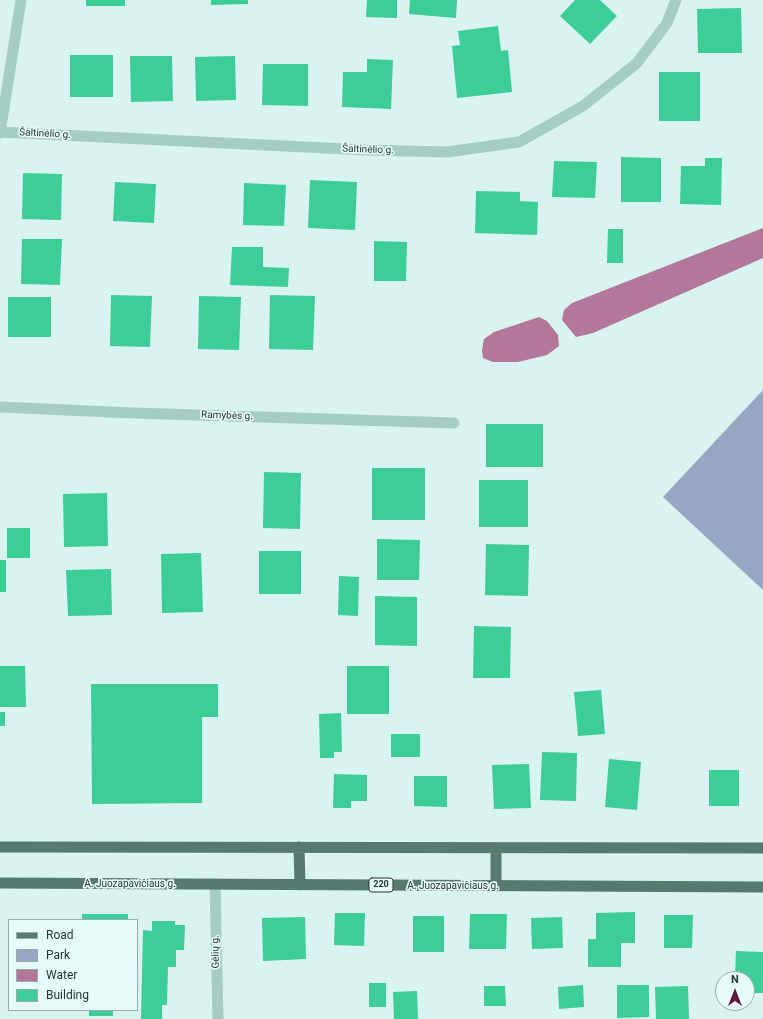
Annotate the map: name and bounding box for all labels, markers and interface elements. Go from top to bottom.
street label: Šaltinėlio g. [19,127,71,141]
street label: Šaltinėlio g. [342,143,394,157]
street label: Ramybės g. [201,409,253,423]
street label: A. Juozapavičiaus g. [84,878,176,890]
road number: 220 [369,878,393,892]
street label: A. Juozapavičiaus g. [407,880,499,892]
legend [8,919,138,1011]
text: Road [46,928,74,942]
street label: Gėlių g. [210,935,222,969]
text: Park [46,948,70,962]
text: Water [46,968,77,982]
north arrow [715,971,755,1011]
text: N [731,973,739,986]
text: Building [46,988,89,1002]

